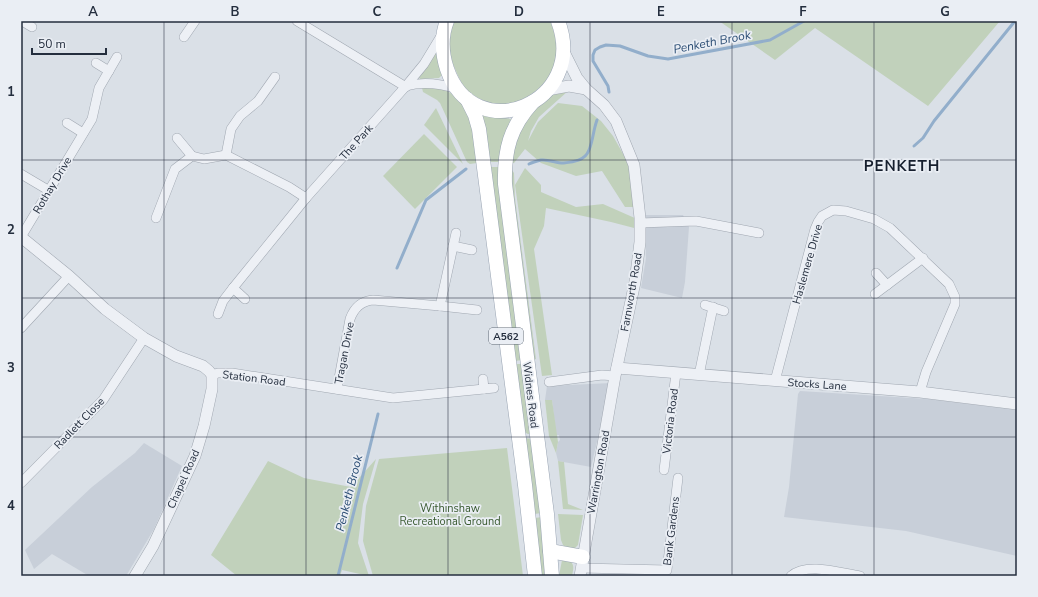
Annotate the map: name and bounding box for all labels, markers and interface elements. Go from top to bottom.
text: A [88,3,98,21]
text: B [231,3,240,21]
text: C [373,3,382,21]
text: D [514,3,524,21]
text: E [657,3,665,21]
text: F [799,3,807,21]
text: G [940,3,950,21]
water label: Penketh Brook [672,26,753,57]
scale bar [32,30,106,56]
text: 50 m [38,36,66,52]
text: 1 [7,83,15,101]
street label: The Park [336,121,377,164]
street label: Rothay Drive [30,154,75,216]
district label: PENKETH [864,156,940,176]
text: 2 [7,221,15,239]
street label: Haslemere Drive [789,222,826,306]
street label: Farnworth Road [617,251,646,333]
street label: Tragan Drive [331,321,358,385]
road number: A562 [489,328,523,344]
text: 3 [7,359,15,377]
street label: Widnes Road [519,361,542,429]
street label: Station Road [221,367,286,390]
street label: Stocks Lane [787,375,847,394]
street label: Victoria Road [659,387,682,456]
street label: Radlett Close [51,394,108,453]
street label: Warrington Road [584,429,613,515]
street label: Chapel Road [164,447,203,511]
water label: Penketh Brook [332,452,367,533]
street label: Bank Gardens [660,496,683,566]
text: 4 [7,497,15,515]
park label: Withinshaw Recreational Ground [399,501,501,529]

